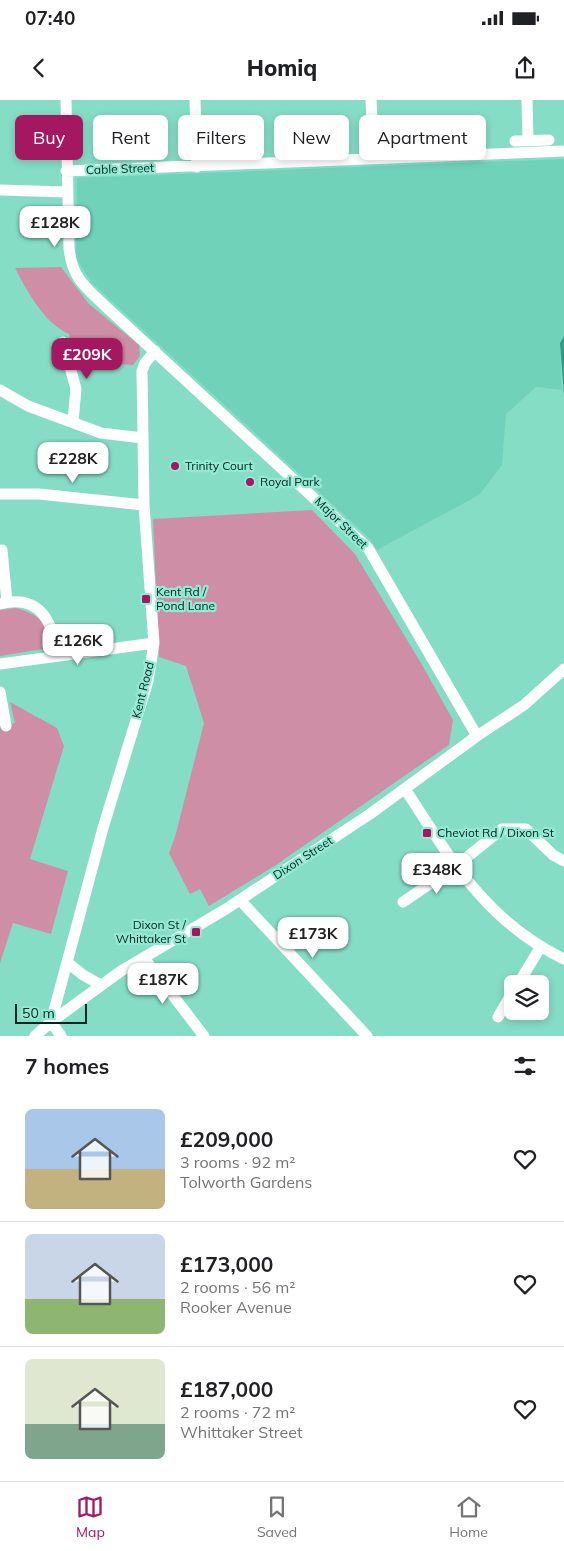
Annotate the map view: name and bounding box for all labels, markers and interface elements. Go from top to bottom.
text: 07:40 [25,6,75,30]
icon: back [25,54,53,82]
text: Homiq [247,54,317,82]
icon: share [511,54,539,82]
chip: Buy [15,115,83,160]
chip: Rent [93,115,168,160]
chip: Filters [178,115,264,160]
chip: New [274,115,349,160]
chip: Apartment [359,115,486,160]
street label: Cable Street [86,160,154,177]
pin: £128K [20,206,90,248]
text: £128K [30,212,80,232]
pin: £209K [52,338,122,380]
text: £209K [62,344,112,364]
pin: £228K [38,442,108,484]
text: £228K [48,448,98,468]
place label: Trinity Court [185,458,253,473]
marker: Trinity Court [169,460,181,472]
place label: Royal Park [260,474,320,489]
marker: Royal Park [244,476,256,488]
street label: Major Street [312,494,371,552]
place label: Kent Rd / Pond Lane [156,584,215,613]
marker: Kent Rd / Pond Lane [140,593,152,605]
pin: £126K [43,624,113,666]
text: £126K [53,630,103,650]
street label: Kent Road [128,660,157,720]
place label: Cheviot Rd / Dixon St [437,825,554,840]
marker: Cheviot Rd / Dixon St [421,827,433,839]
street label: Dixon Street [270,833,335,882]
pin: £348K [402,852,472,895]
text: £348K [412,859,462,879]
pin: £173K [278,916,348,959]
place label: Dixon St / Whittaker St [116,917,187,946]
text: £173K [288,923,338,943]
marker: Dixon St / Whittaker St [190,926,202,938]
pin: £187K [128,962,198,1005]
text: £187K [138,969,188,989]
map controls [504,975,549,1020]
button: layers [504,975,549,1020]
scale bar [15,1001,88,1024]
text: 50 m [22,1004,55,1022]
icon: filters [511,1052,539,1080]
text: 7 homes [25,1053,109,1079]
text: £209,000 [180,1126,273,1152]
icon: home [65,1129,125,1189]
icon: heart [511,1145,539,1173]
text: 3 rooms · 92 m² [180,1152,295,1172]
text: Tolworth Gardens [180,1172,312,1192]
text: £173,000 [180,1251,273,1277]
icon: home [65,1254,125,1314]
icon: heart [511,1270,539,1298]
text: 2 rooms · 56 m² [180,1277,295,1297]
text: Rooker Avenue [180,1297,292,1317]
text: £187,000 [180,1376,273,1402]
icon: home [65,1379,125,1439]
icon: heart [511,1395,539,1423]
text: 2 rooms · 72 m² [180,1402,295,1422]
text: Whittaker Street [180,1422,303,1442]
tab: Map [76,1493,105,1541]
tab: Saved [257,1493,297,1541]
tab: Home [449,1493,488,1541]

